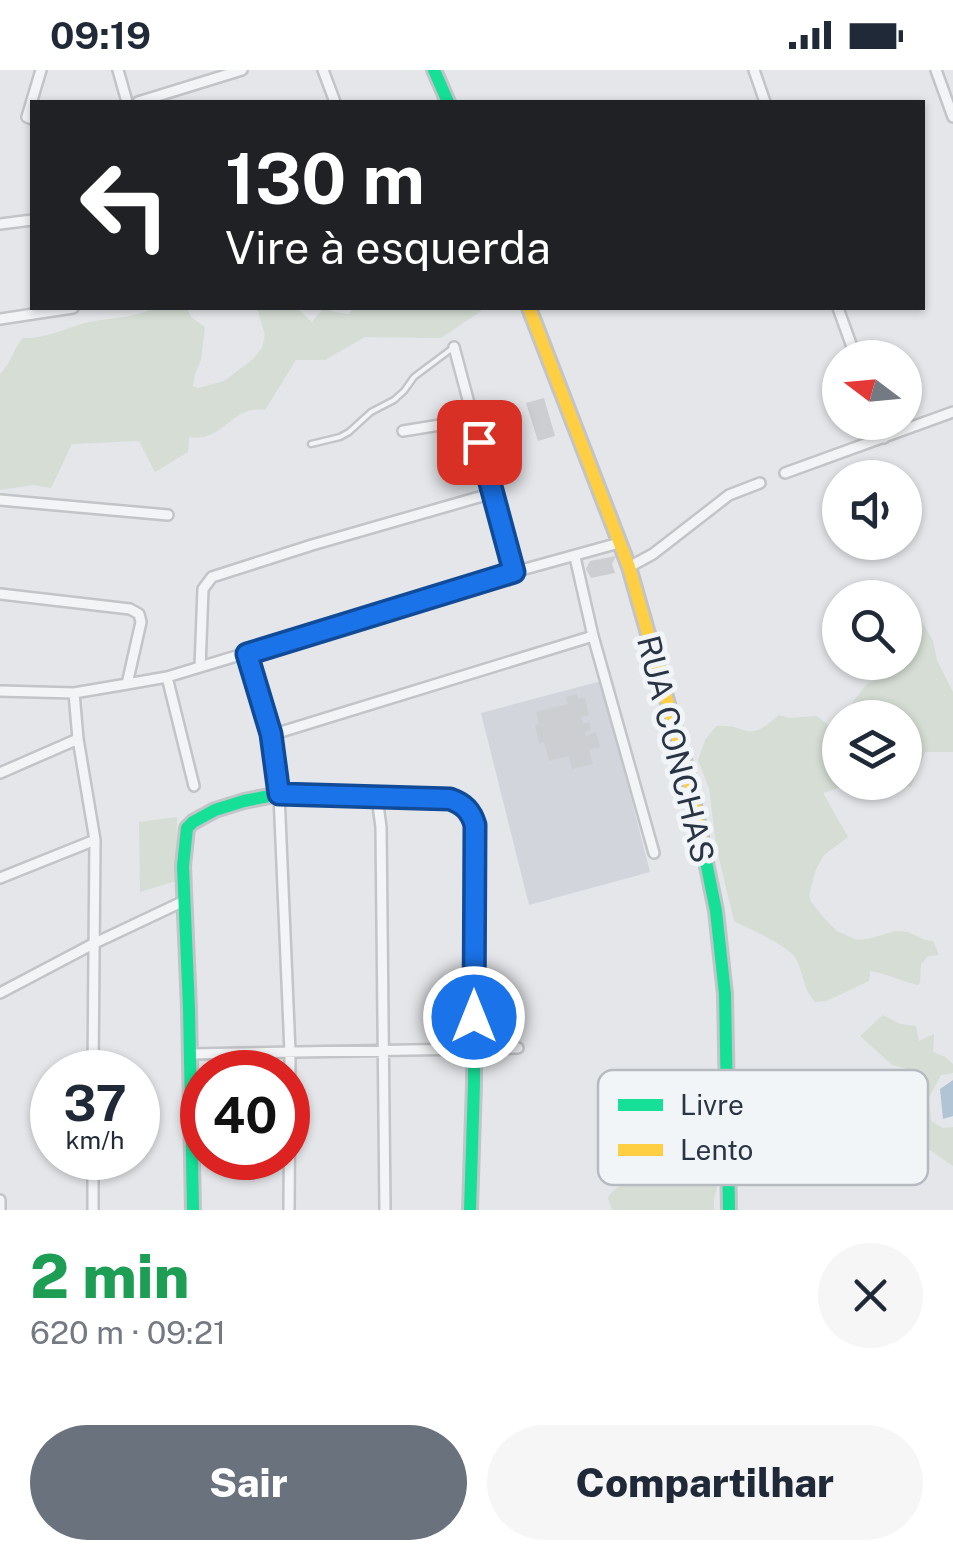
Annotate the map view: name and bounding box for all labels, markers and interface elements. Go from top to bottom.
text: 09:19 [50,13,151,58]
text: 130 m [225,137,425,220]
icon: left [60,140,190,270]
text: Vire à esquerda [225,221,551,274]
north arrow [822,340,922,440]
map controls [822,340,922,800]
pin [437,400,522,485]
icon: arrive [452,415,507,470]
button: sound [822,460,922,560]
button: search [822,580,922,680]
street label: RUA CONCHAS [630,632,722,866]
button: layers [822,700,922,800]
position arrow [422,965,526,1069]
speed limit sign: 40 [180,1050,310,1180]
legend [598,1070,928,1185]
text: 37 [63,1073,127,1132]
text: Livre [680,1088,744,1121]
text: km/h [66,1125,124,1155]
text: Lento [680,1133,753,1166]
text: 2 min [30,1241,189,1312]
button: close [818,1243,923,1348]
text: 620 m · 09:21 [30,1314,226,1351]
button: Sair [30,1425,467,1540]
button: Compartilhar [487,1425,923,1540]

